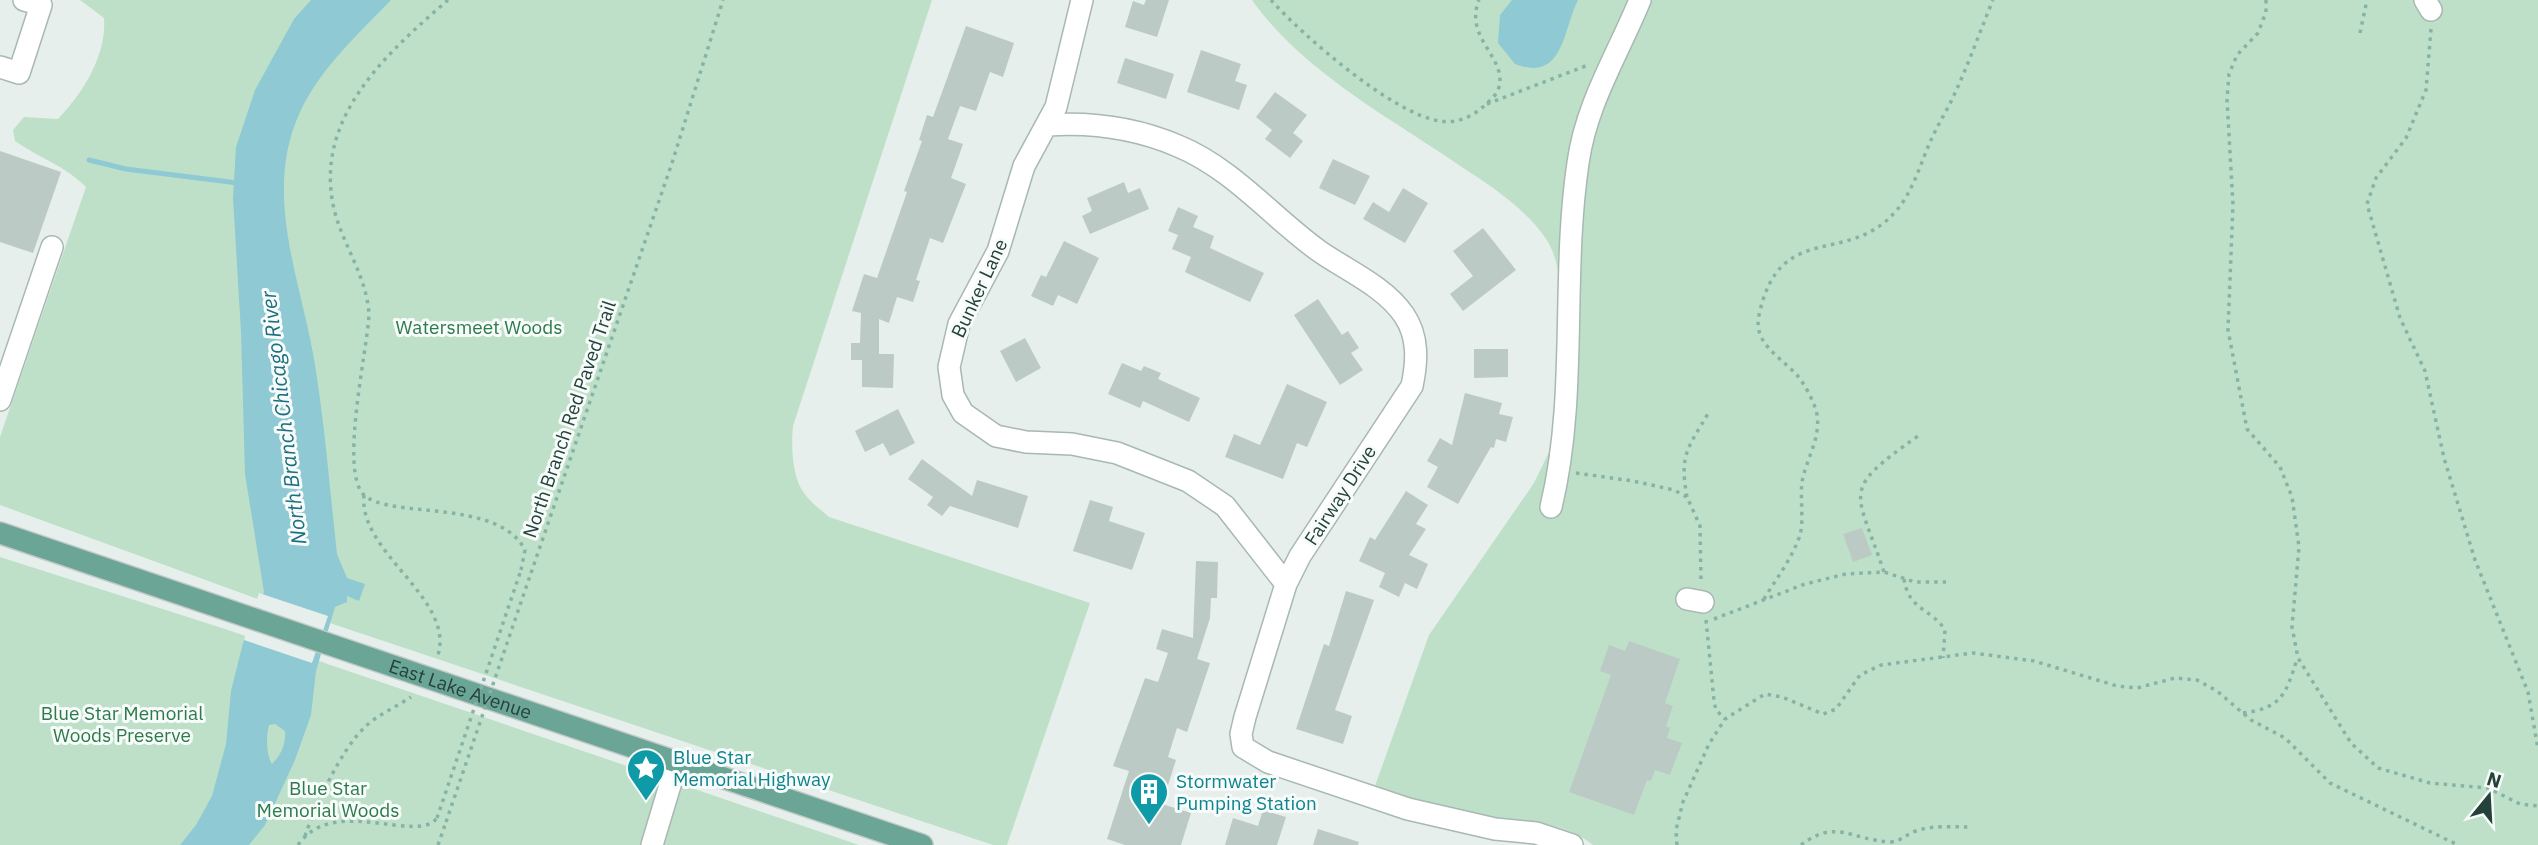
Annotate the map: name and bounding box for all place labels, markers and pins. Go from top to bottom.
place label: Blue Star Memorial Highway [673,745,831,791]
place icon: Blue Star Memorial Highway [625,747,667,802]
place label: Stormwater Pumping Station [1176,769,1317,815]
building icon: Stormwater Pumping Station [1128,771,1170,826]

